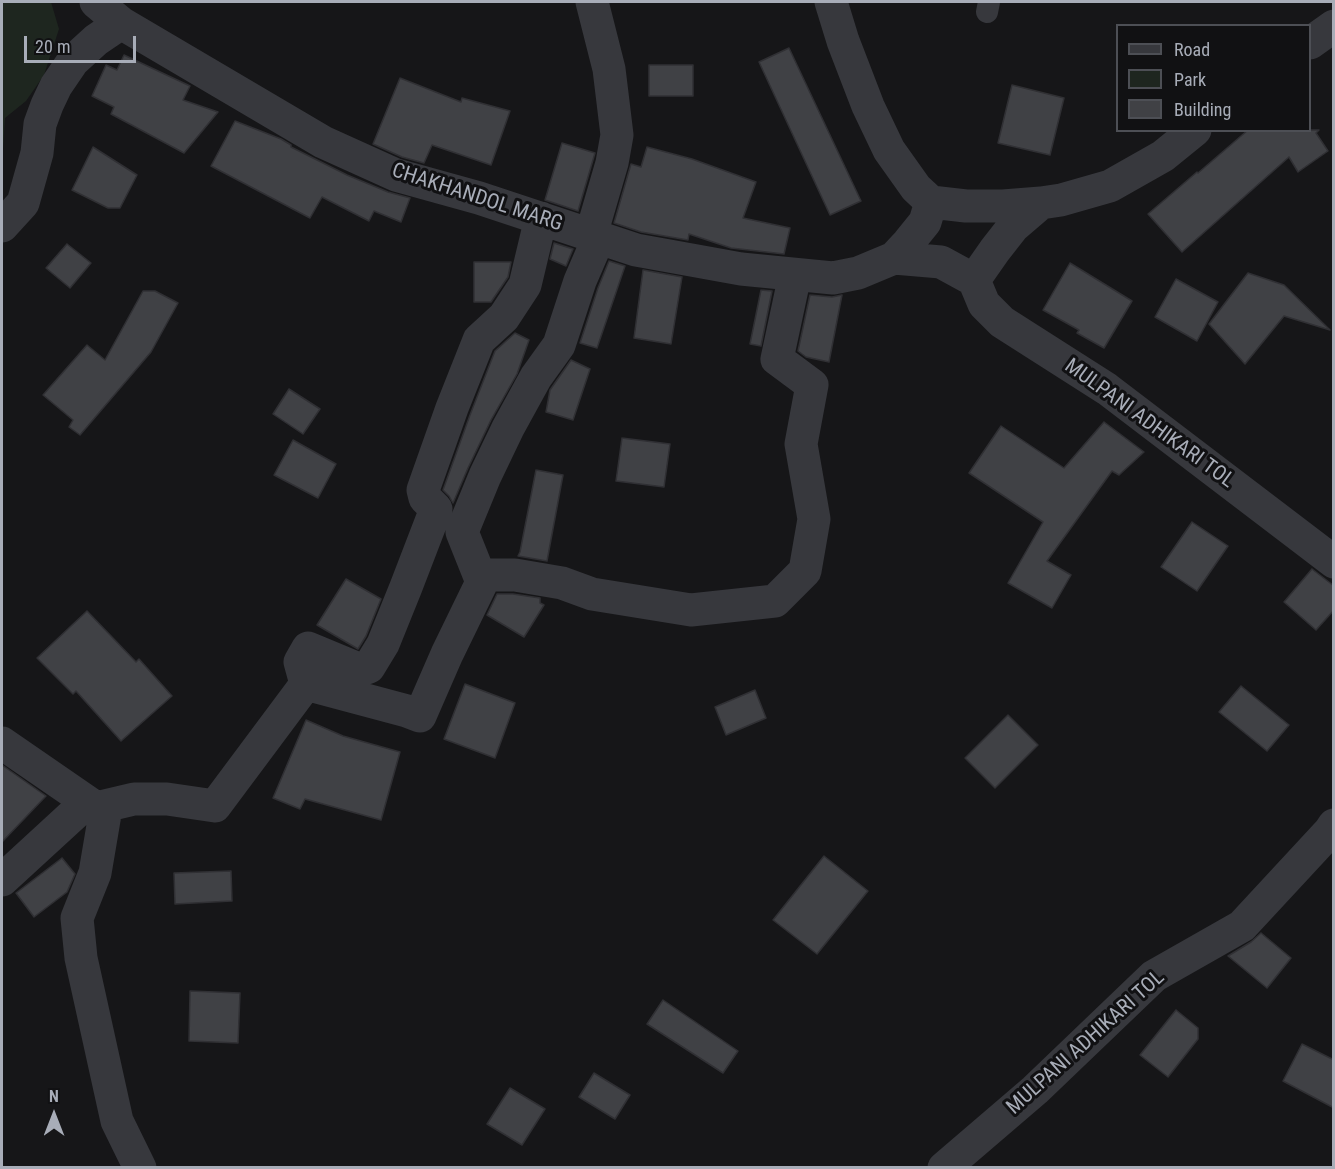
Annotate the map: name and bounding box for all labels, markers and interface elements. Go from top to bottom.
scale bar [27,24,140,62]
legend [1116,24,1311,132]
text: 20 m [35,36,70,57]
text: Road [1174,39,1210,60]
text: Park [1174,69,1206,90]
text: Building [1174,99,1231,120]
street label: CHAKHANDOL MARG [388,158,566,238]
street label: MULPANI ADHIKARI TOL [1059,354,1239,494]
street label: MULPANI ADHIKARI TOL [1002,966,1170,1120]
north arrow [24,1085,84,1145]
text: N [49,1087,59,1106]

